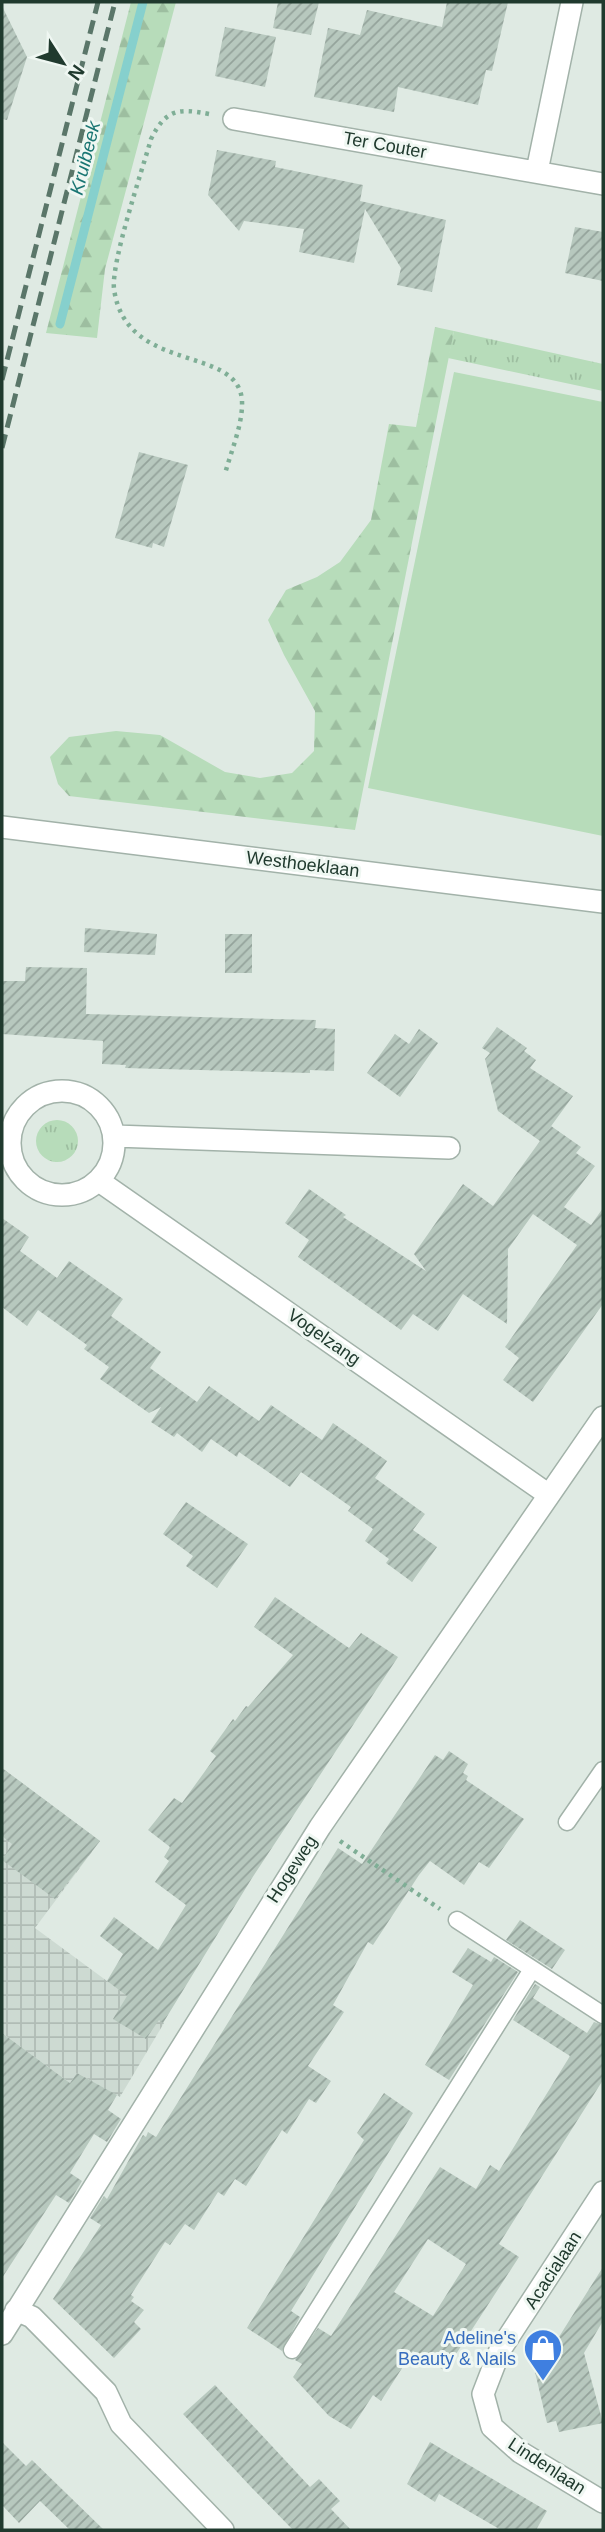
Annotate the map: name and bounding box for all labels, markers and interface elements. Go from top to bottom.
north arrow [28,28,98,98]
text: N [64,61,89,84]
water label: Kruibeek [66,118,105,197]
street label: Ter Couter [342,128,428,162]
street label: Westhoeklaan [245,847,361,881]
street label: Vogelzang [284,1305,364,1369]
street label: Hogeweg [263,1832,321,1906]
street label: Acacialaan [521,2228,585,2312]
shop icon: Adeline's Beauty & Nails [522,2327,564,2382]
place label: Adeline's Beauty & Nails [398,2328,516,2369]
street label: Lindenlaan [505,2434,589,2498]

